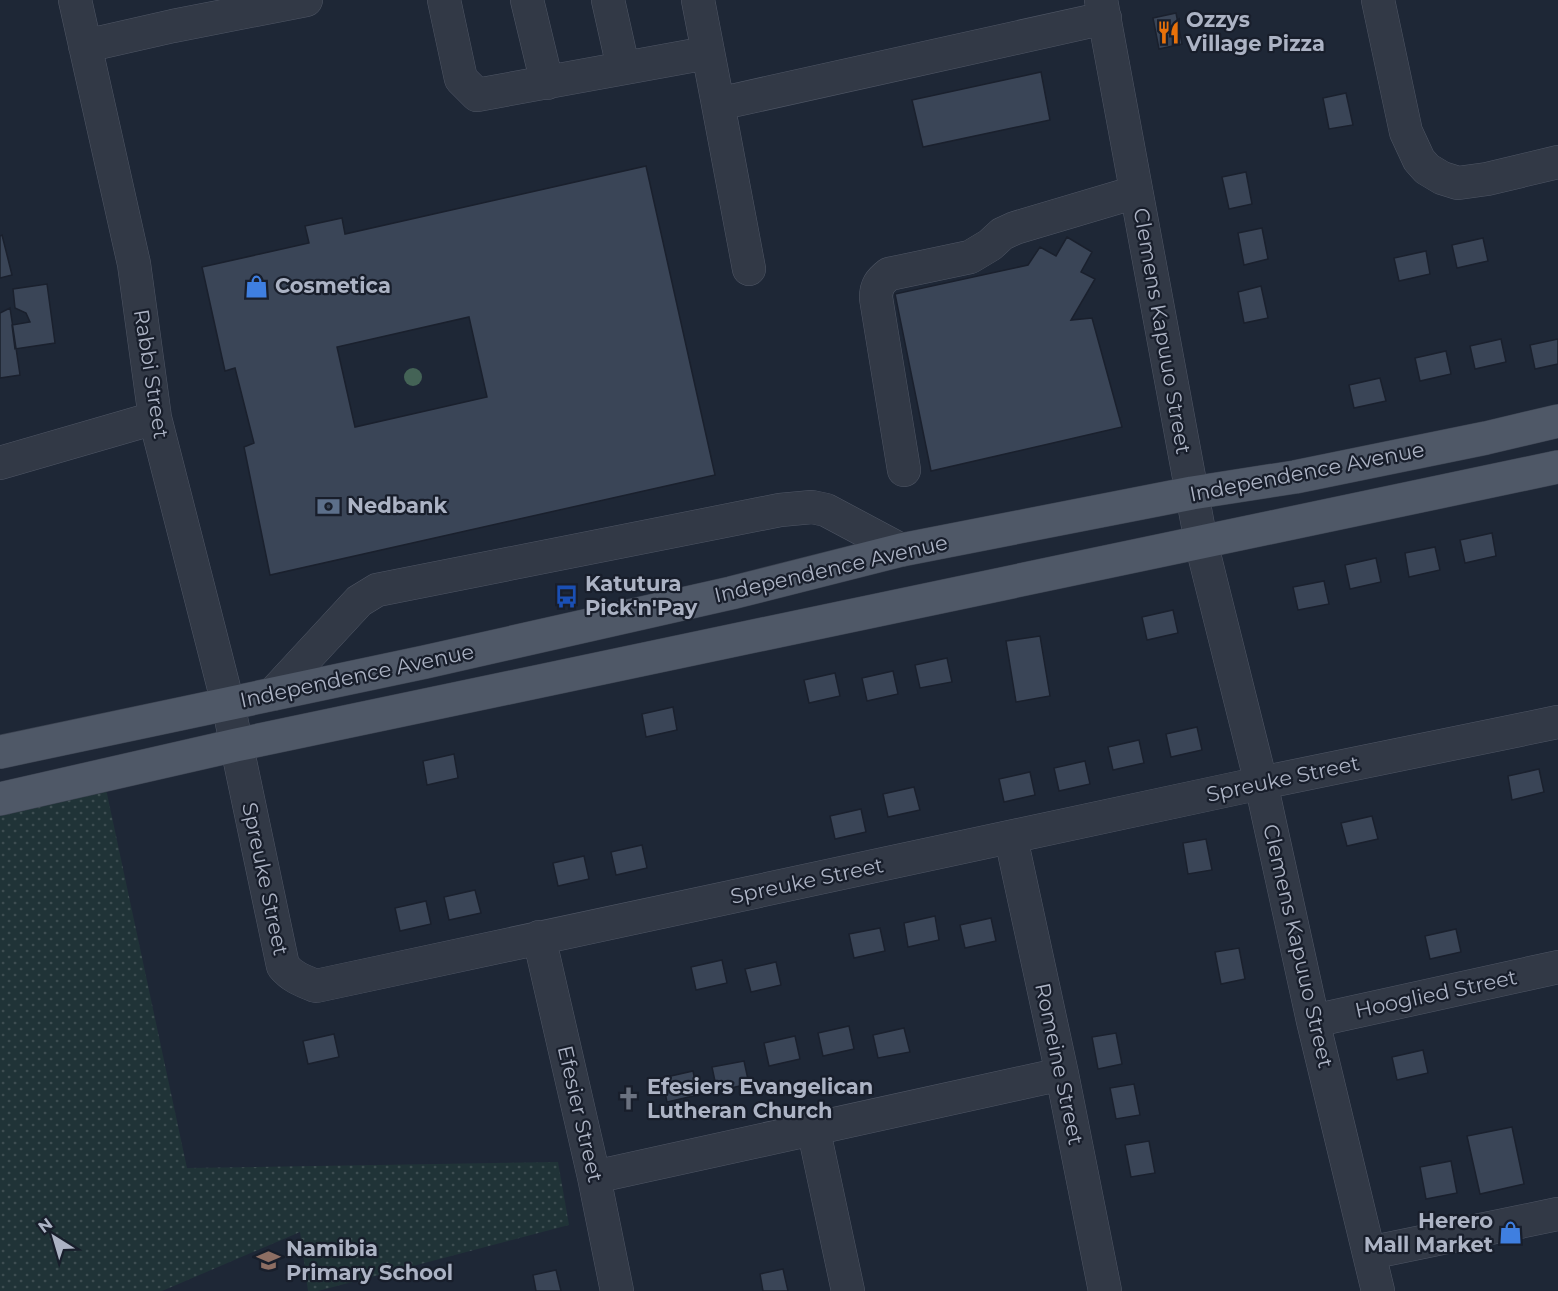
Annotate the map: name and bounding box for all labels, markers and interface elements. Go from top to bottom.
place label: Ozzys Village Pizza [1185,7,1325,56]
restaurant icon: Ozzys Village Pizza [1155,19,1181,45]
street label: Clemens Kapuuo Street [1128,206,1196,456]
shop icon: Cosmetica [244,273,270,299]
place label: Cosmetica [275,273,391,298]
street label: Rabbi Street [129,307,174,440]
street label: Independence Avenue [1187,436,1426,507]
bank icon: Nedbank [316,493,342,519]
place label: Nedbank [347,493,448,518]
street label: Independence Avenue [712,529,950,608]
place label: Katutura Pick'n'Pay [585,571,698,620]
bus stop icon: Katutura Pick'n'Pay [554,583,580,609]
street label: Independence Avenue [238,638,476,713]
street label: Spreuke Street [1204,750,1362,807]
street label: Spreuke Street [237,800,294,958]
street label: Clemens Kapuuo Street [1258,821,1339,1070]
street label: Spreuke Street [728,852,886,909]
street label: Hooglied Street [1353,964,1519,1023]
street label: Romeine Street [1030,981,1089,1147]
street label: Efesier Street [553,1043,608,1185]
place label: Efesiers Evangelican Lutheran Church [647,1074,873,1123]
church icon: Efesiers Evangelican Lutheran Church [616,1086,642,1112]
north arrow [24,1207,84,1267]
place label: Herero Mall Market [1364,1208,1493,1257]
text: N [34,1214,56,1237]
shop icon: Herero Mall Market [1498,1220,1524,1246]
place label: Namibia Primary School [286,1236,453,1285]
school or university icon: Namibia Primary School [255,1248,281,1274]

